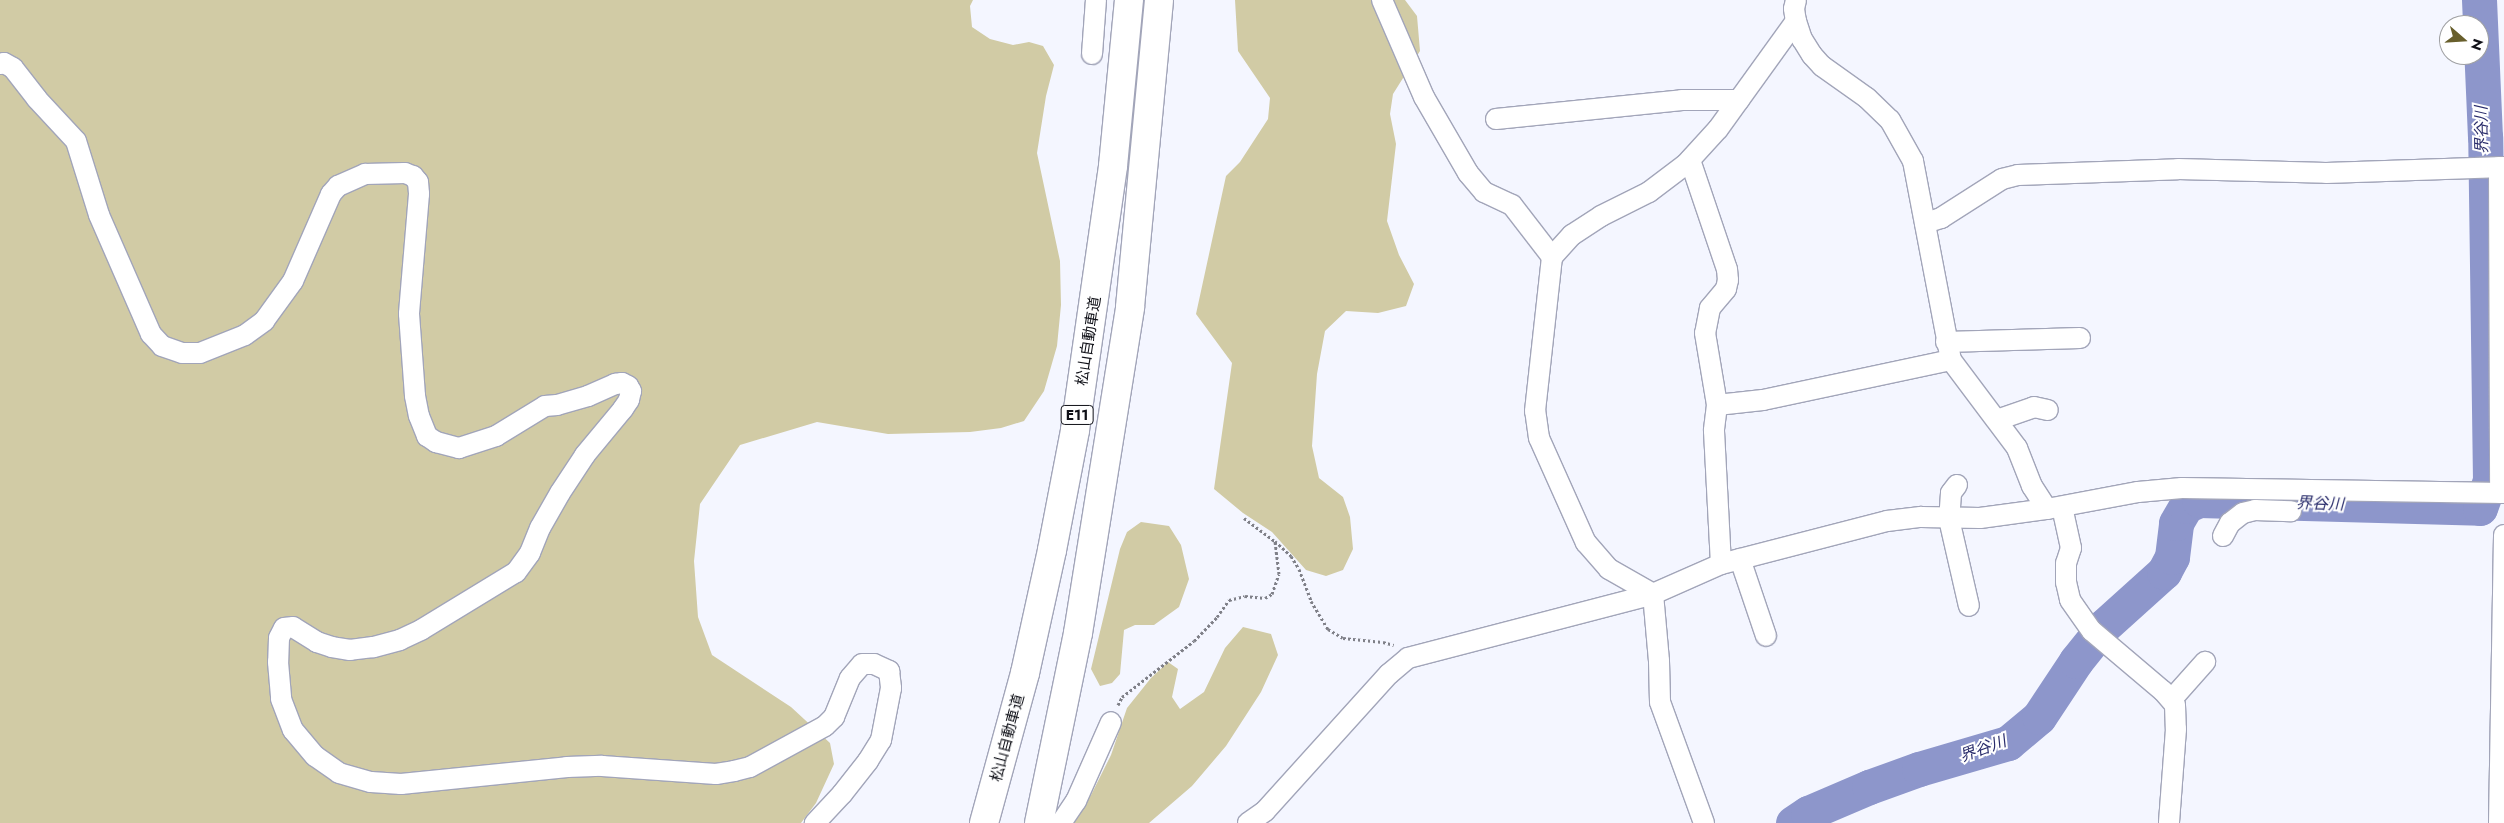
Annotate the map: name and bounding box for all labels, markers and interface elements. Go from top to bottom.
north arrow [2439,15,2489,65]
text: N [2466,36,2489,53]
water label: 界谷川 [2472,106,2492,154]
street label: 松山自動車道 [1073,295,1105,387]
road number: E11 [1060,404,1094,426]
water label: 界谷川 [2296,494,2344,514]
street label: 松山自動車道 [988,692,1028,784]
water label: 界谷川 [1957,732,2009,766]

